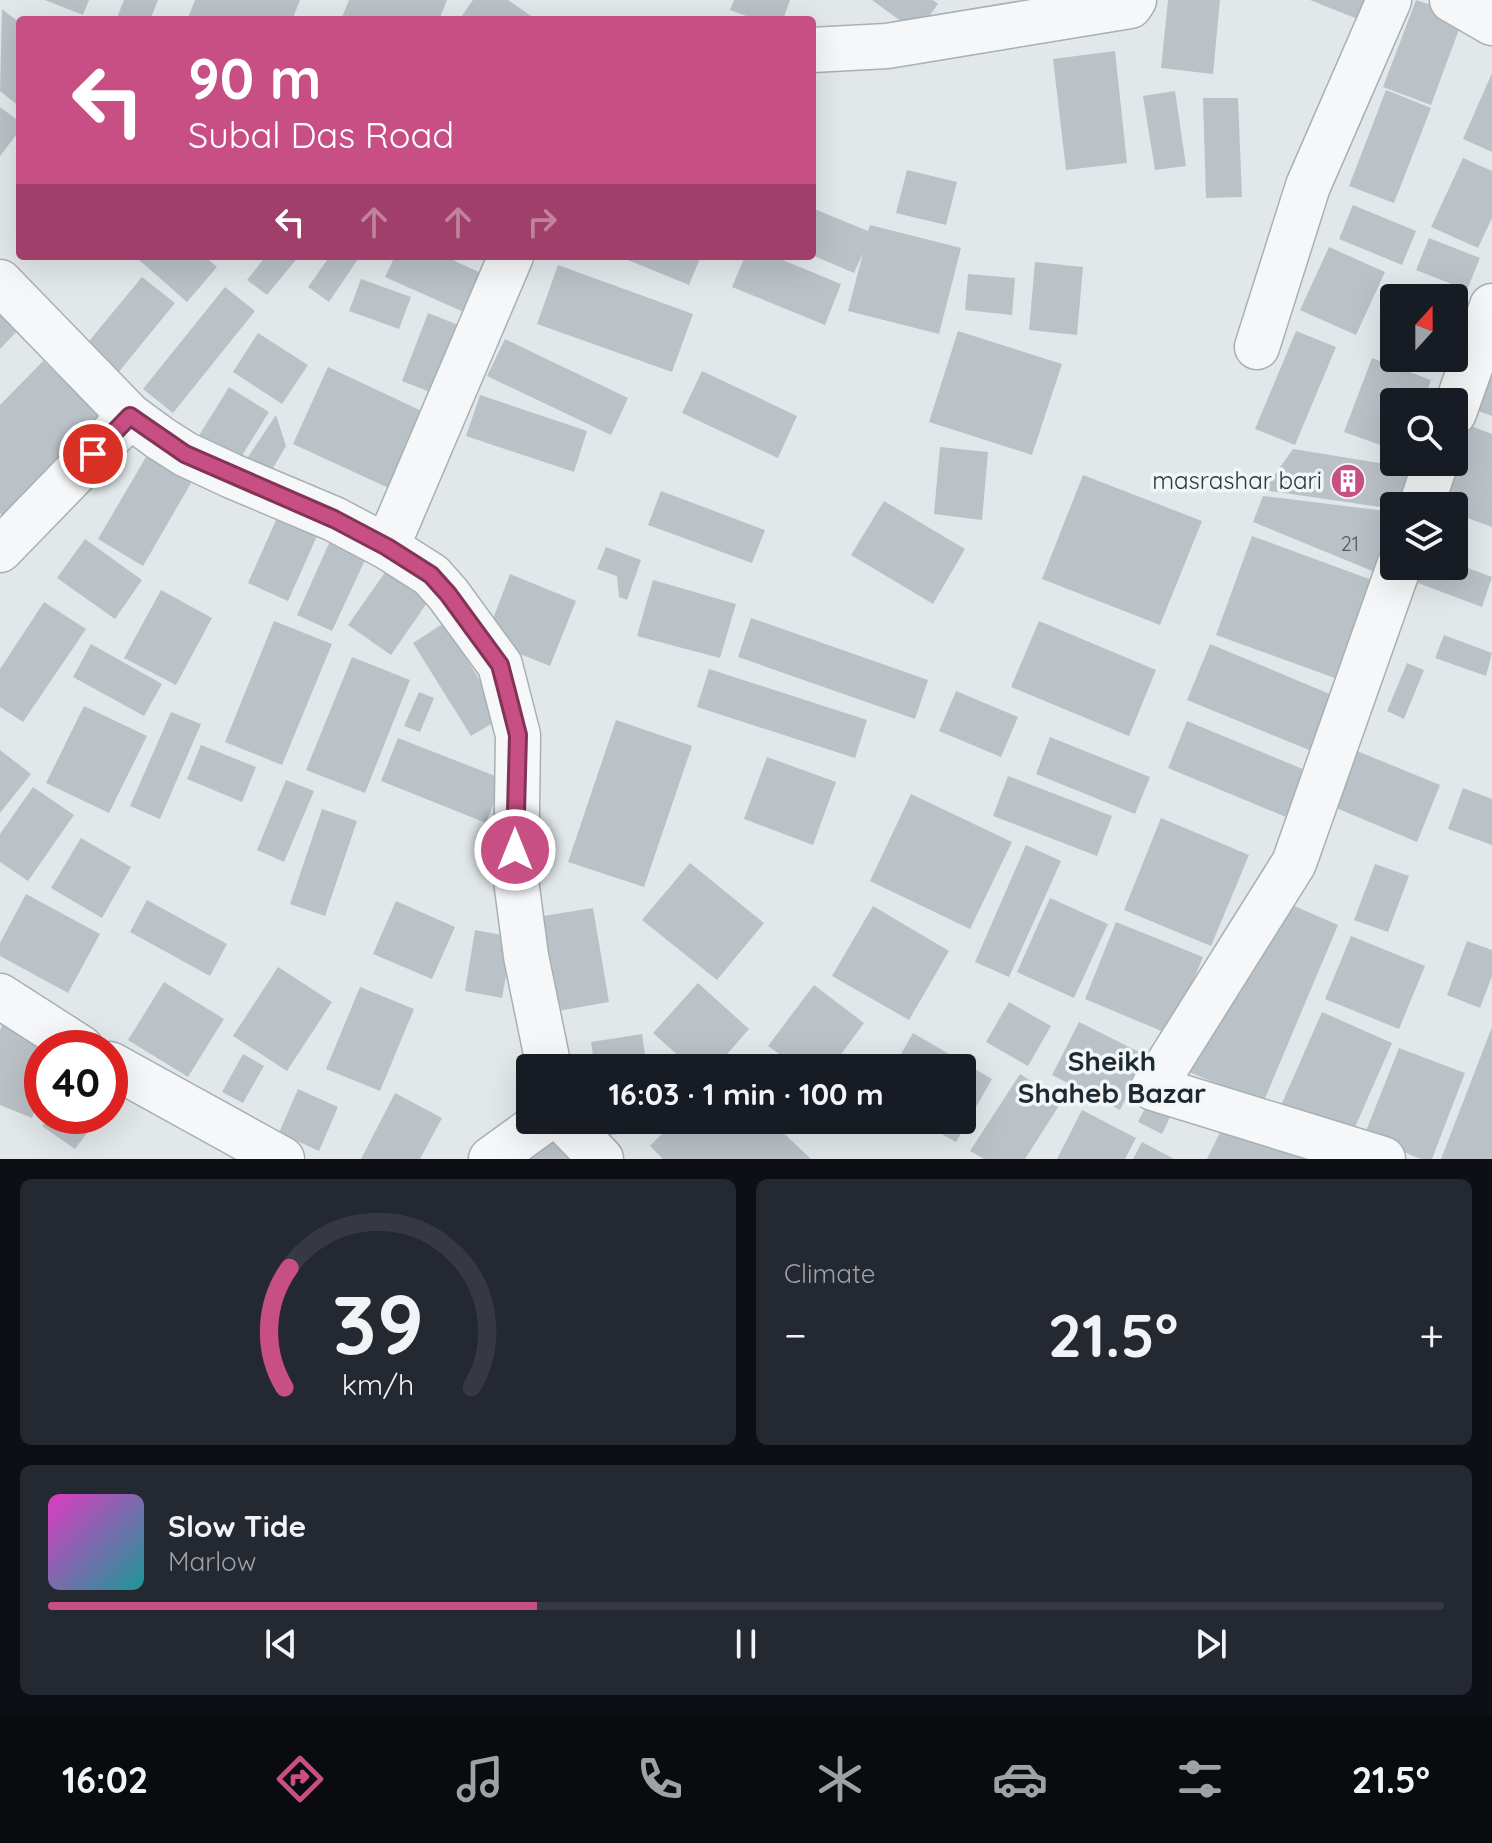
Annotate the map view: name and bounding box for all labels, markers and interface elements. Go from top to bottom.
text: 90 m [188,43,322,113]
icon: left [56,48,160,152]
text: Subal Das Road [188,112,454,157]
icon: left [268,200,312,244]
icon: ahead [352,200,396,244]
icon: ahead [436,200,480,244]
icon: right [520,200,564,244]
north arrow [1380,284,1468,372]
map controls [1380,284,1468,580]
button: search [1380,388,1468,476]
pin [59,420,127,488]
icon: arrive [71,432,115,476]
building icon: masrashar bari [1329,462,1367,500]
place label: masrashar bari [1152,465,1322,495]
button: layers [1380,492,1468,580]
house number: 21 [1341,531,1359,556]
position arrow [473,808,557,892]
speed limit sign: 40 [24,1030,128,1134]
district label: Sheikh Shaheb Bazar [1018,1043,1206,1110]
text: 16:03 · 1 min · 100 m [608,1075,884,1113]
text: Climate [784,1257,875,1290]
text: 39 [332,1271,424,1375]
text: 21.5° [1048,1297,1178,1372]
text: − [784,1307,807,1362]
text: + [1419,1307,1444,1362]
text: km/h [342,1366,414,1402]
text: Slow Tide [168,1507,306,1545]
text: Marlow [168,1545,256,1578]
icon: previous [259,1622,303,1666]
icon: pause [724,1622,768,1666]
icon: next [1189,1622,1233,1666]
icon: directions [272,1751,328,1807]
icon: music [452,1751,508,1807]
icon: phone [632,1751,688,1807]
icon: climate [812,1751,868,1807]
icon: car [992,1751,1048,1807]
icon: filters [1172,1751,1228,1807]
text: 16:02 [62,1757,148,1802]
text: 21.5° [1352,1757,1430,1802]

